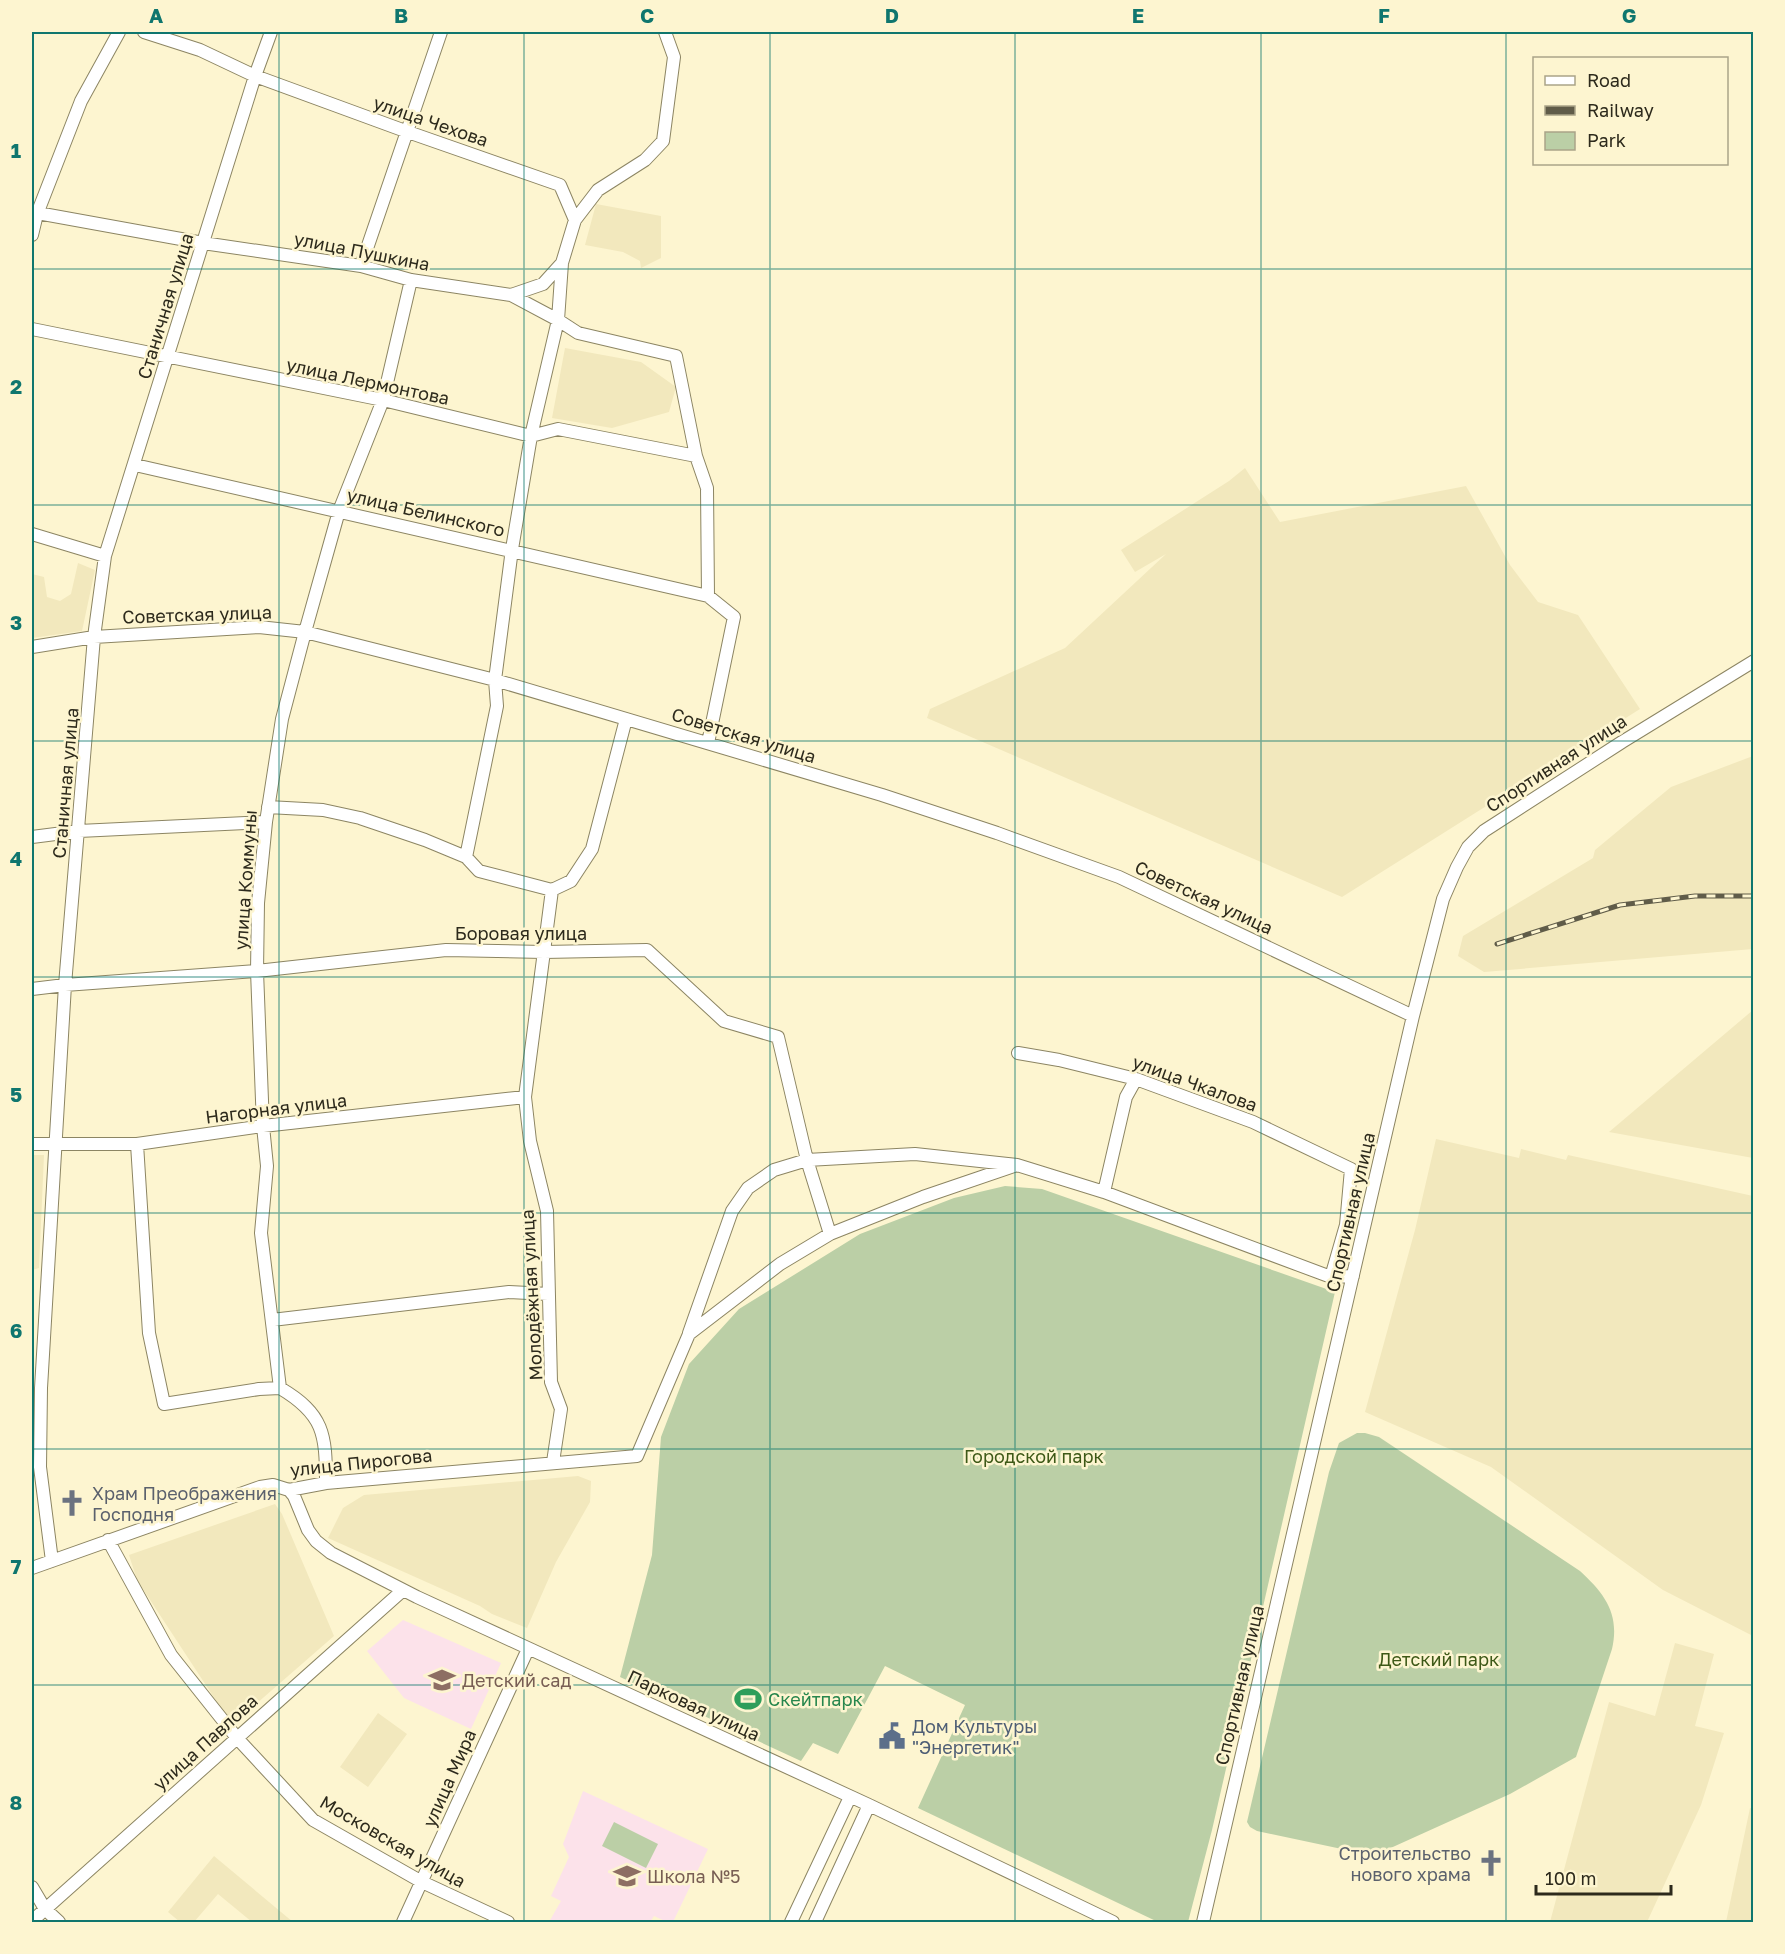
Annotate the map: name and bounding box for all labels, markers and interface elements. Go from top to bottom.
text: A [149,3,163,27]
text: B [394,3,408,27]
text: C [640,3,654,27]
text: D [885,3,899,27]
text: E [1132,3,1144,27]
text: F [1378,3,1390,27]
text: G [1622,3,1636,27]
legend [1533,57,1728,165]
text: Road [1587,69,1631,91]
street label: улица Чехова [371,91,491,151]
text: Railway [1587,99,1654,121]
text: Park [1587,129,1626,151]
text: 1 [11,138,21,162]
street label: улица Пушкина [292,227,432,275]
street label: Станичная улица [132,230,198,382]
street label: улица Лермонтова [284,353,452,409]
text: 2 [10,374,22,398]
street label: улица Белинского [345,483,507,541]
street label: Советская улица [122,600,272,628]
text: 3 [10,610,22,634]
street label: Советская улица [669,703,819,767]
street label: Станичная улица [47,707,83,859]
street label: Спортивная улица [1482,709,1630,817]
street label: улица Коммуны [229,809,261,951]
text: 4 [10,846,22,870]
street label: Советская улица [1131,855,1277,939]
street label: Боровая улица [455,922,587,944]
street label: улица Чкалова [1130,1050,1260,1116]
text: 5 [10,1082,22,1106]
street label: Нагорная улица [204,1088,348,1128]
street label: Спортивная улица [1321,1130,1379,1294]
street label: Молодёжная улица [516,1209,546,1381]
text: 6 [10,1318,22,1342]
street label: улица Пирогова [289,1444,433,1480]
park label: Городской парк [964,1445,1104,1467]
place label: Храм Преображения Господня [92,1482,277,1525]
church icon: Храм Преображения Господня [57,1488,87,1518]
text: 7 [11,1554,22,1578]
street label: Спортивная улица [1210,1603,1268,1767]
park label: Детский парк [1379,1648,1499,1670]
school or university icon: Детский сад [427,1665,457,1695]
street label: Парковая улица [624,1665,764,1745]
place label: Детский сад [462,1669,571,1691]
sports icon: Скейтпарк [733,1684,763,1714]
place label: Скейтпарк [768,1688,863,1710]
street label: улица Павлова [148,1689,262,1795]
place label: Дом Культуры "Энергетик" [912,1715,1037,1758]
public building icon: Дом Культуры "Энергетик" [877,1721,907,1751]
street label: улица Мира [418,1726,480,1830]
text: 8 [10,1790,22,1814]
street label: Московская улица [316,1790,470,1892]
place label: Строительство нового храма [1338,1842,1471,1885]
church icon: Строительство нового храма [1476,1848,1506,1878]
scale bar [1536,1858,1671,1896]
school or university icon: Школа №5 [612,1861,642,1891]
place label: Школа №5 [647,1865,740,1887]
text: 100 m [1545,1867,1596,1889]

